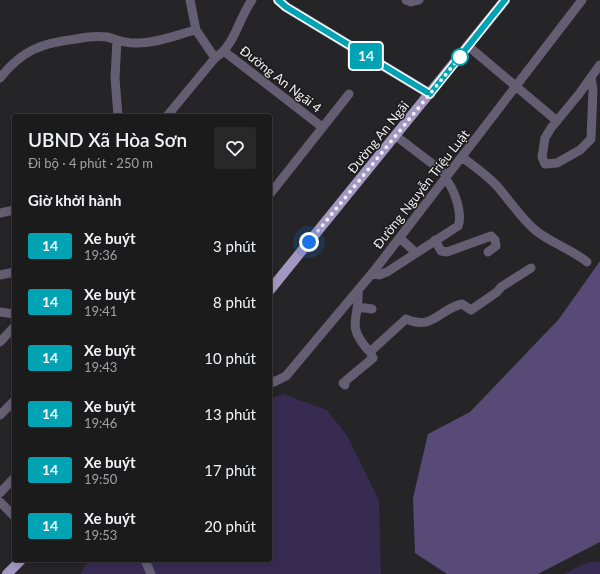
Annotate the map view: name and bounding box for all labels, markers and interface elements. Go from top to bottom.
street label: Đường An Ngãi 4 [237,42,325,116]
line badge: 14 [348,43,384,69]
text: 14 [358,47,374,64]
unlabelled marker [451,48,469,66]
street label: Đường An Ngãi [344,98,412,176]
street label: Đường Nguyễn Triệu Luật [370,126,473,252]
button: heart [214,127,256,169]
text: UBND Xã Hòa Sơn [28,128,187,151]
text: Đi bộ · 4 phút · 250 m [28,155,153,171]
text: Giờ khởi hành [28,191,122,209]
text: Xe buýt [84,229,136,247]
your location [299,232,319,252]
text: 14 [42,237,58,254]
text: 3 phút [213,237,256,255]
text: 19:36 [84,247,117,263]
text: Xe buýt [84,285,136,303]
text: 14 [42,293,58,310]
text: 8 phút [213,293,256,311]
text: 19:41 [84,303,117,319]
text: Xe buýt [84,341,136,359]
text: 14 [42,349,58,366]
text: 10 phút [204,349,256,367]
text: 19:43 [84,359,117,375]
text: Xe buýt [84,397,136,415]
text: 14 [42,405,58,422]
text: 13 phút [204,405,256,423]
text: 19:46 [84,415,117,431]
text: Xe buýt [84,453,136,471]
text: 14 [42,461,58,478]
text: 17 phút [204,461,256,479]
text: 19:50 [84,471,117,487]
text: Xe buýt [84,509,136,527]
text: 14 [42,517,58,534]
text: 20 phút [204,517,256,535]
text: 19:53 [84,527,117,543]

